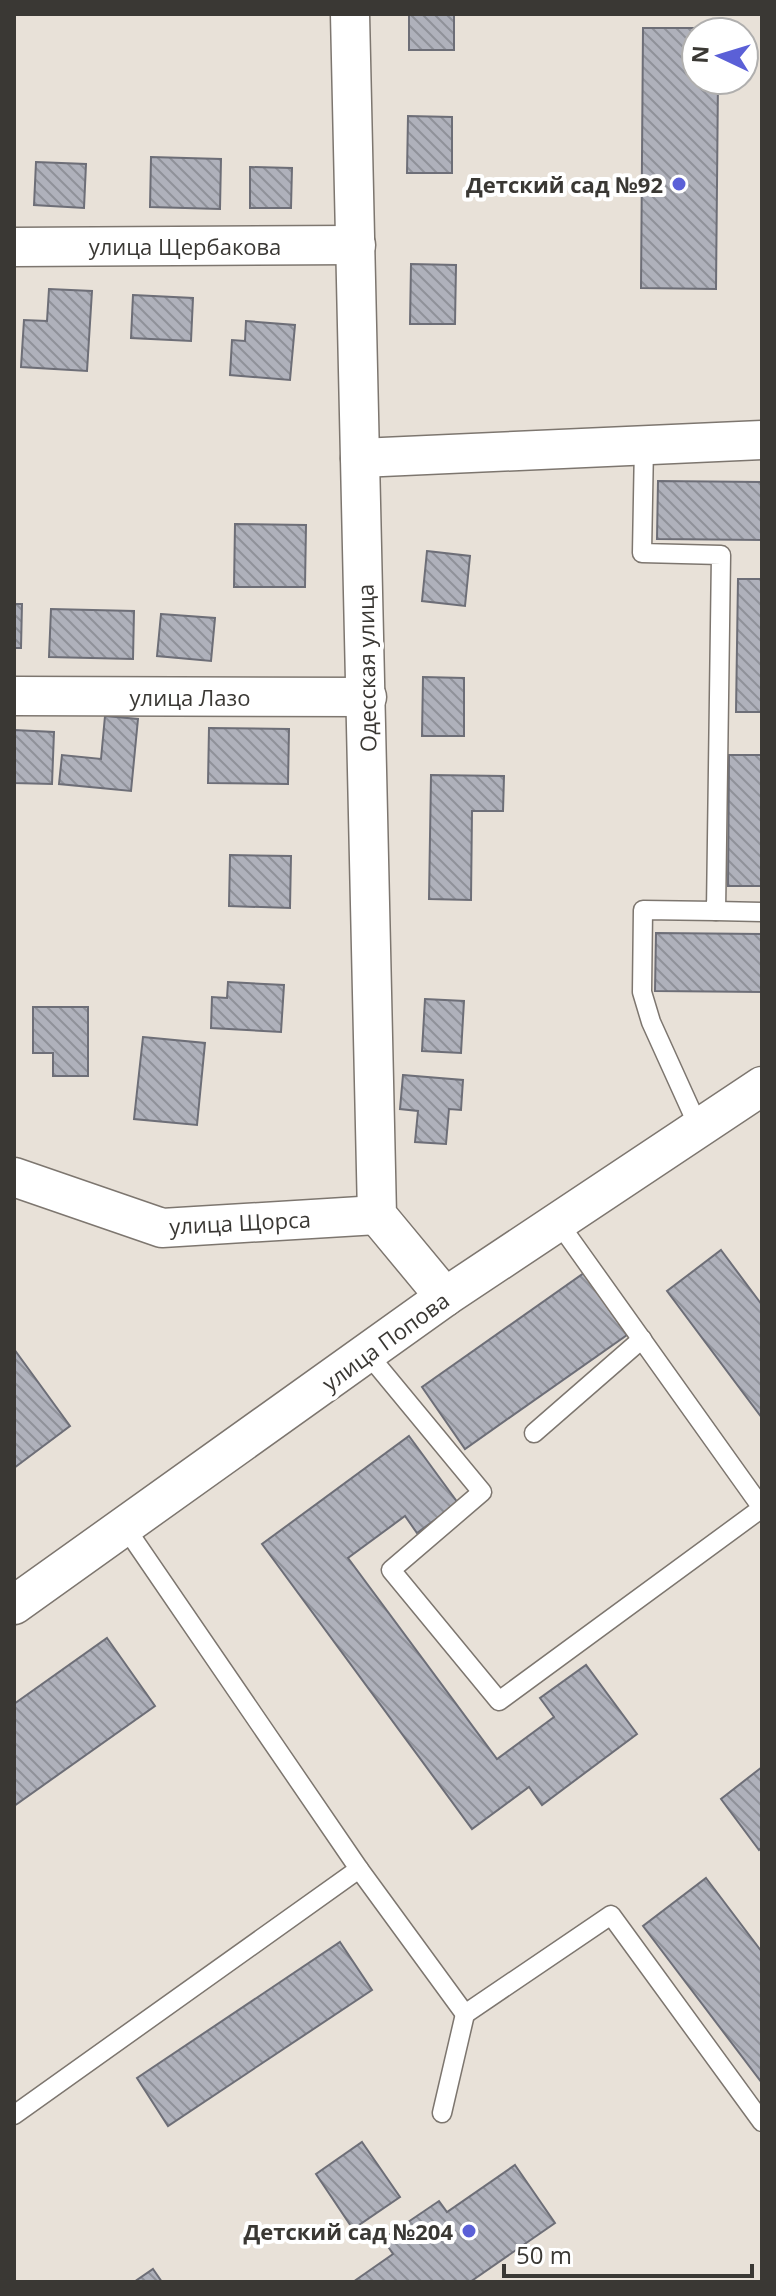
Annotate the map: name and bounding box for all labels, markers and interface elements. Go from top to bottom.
north arrow [680,16,760,96]
text: N [683,45,715,65]
place label: Детский сад №92 [466,169,663,199]
marker: Детский сад №92 [670,175,688,193]
street label: улица Щербакова [89,231,281,261]
street label: Одесская улица [350,584,382,752]
street label: улица Лазо [130,682,250,712]
street label: улица Щорса [169,1203,311,1241]
street label: улица Попова [315,1285,455,1397]
place label: Детский сад №204 [243,2216,453,2246]
marker: Детский сад №204 [460,2222,478,2240]
scale bar [504,2228,752,2278]
text: 50 m [516,2238,572,2271]

